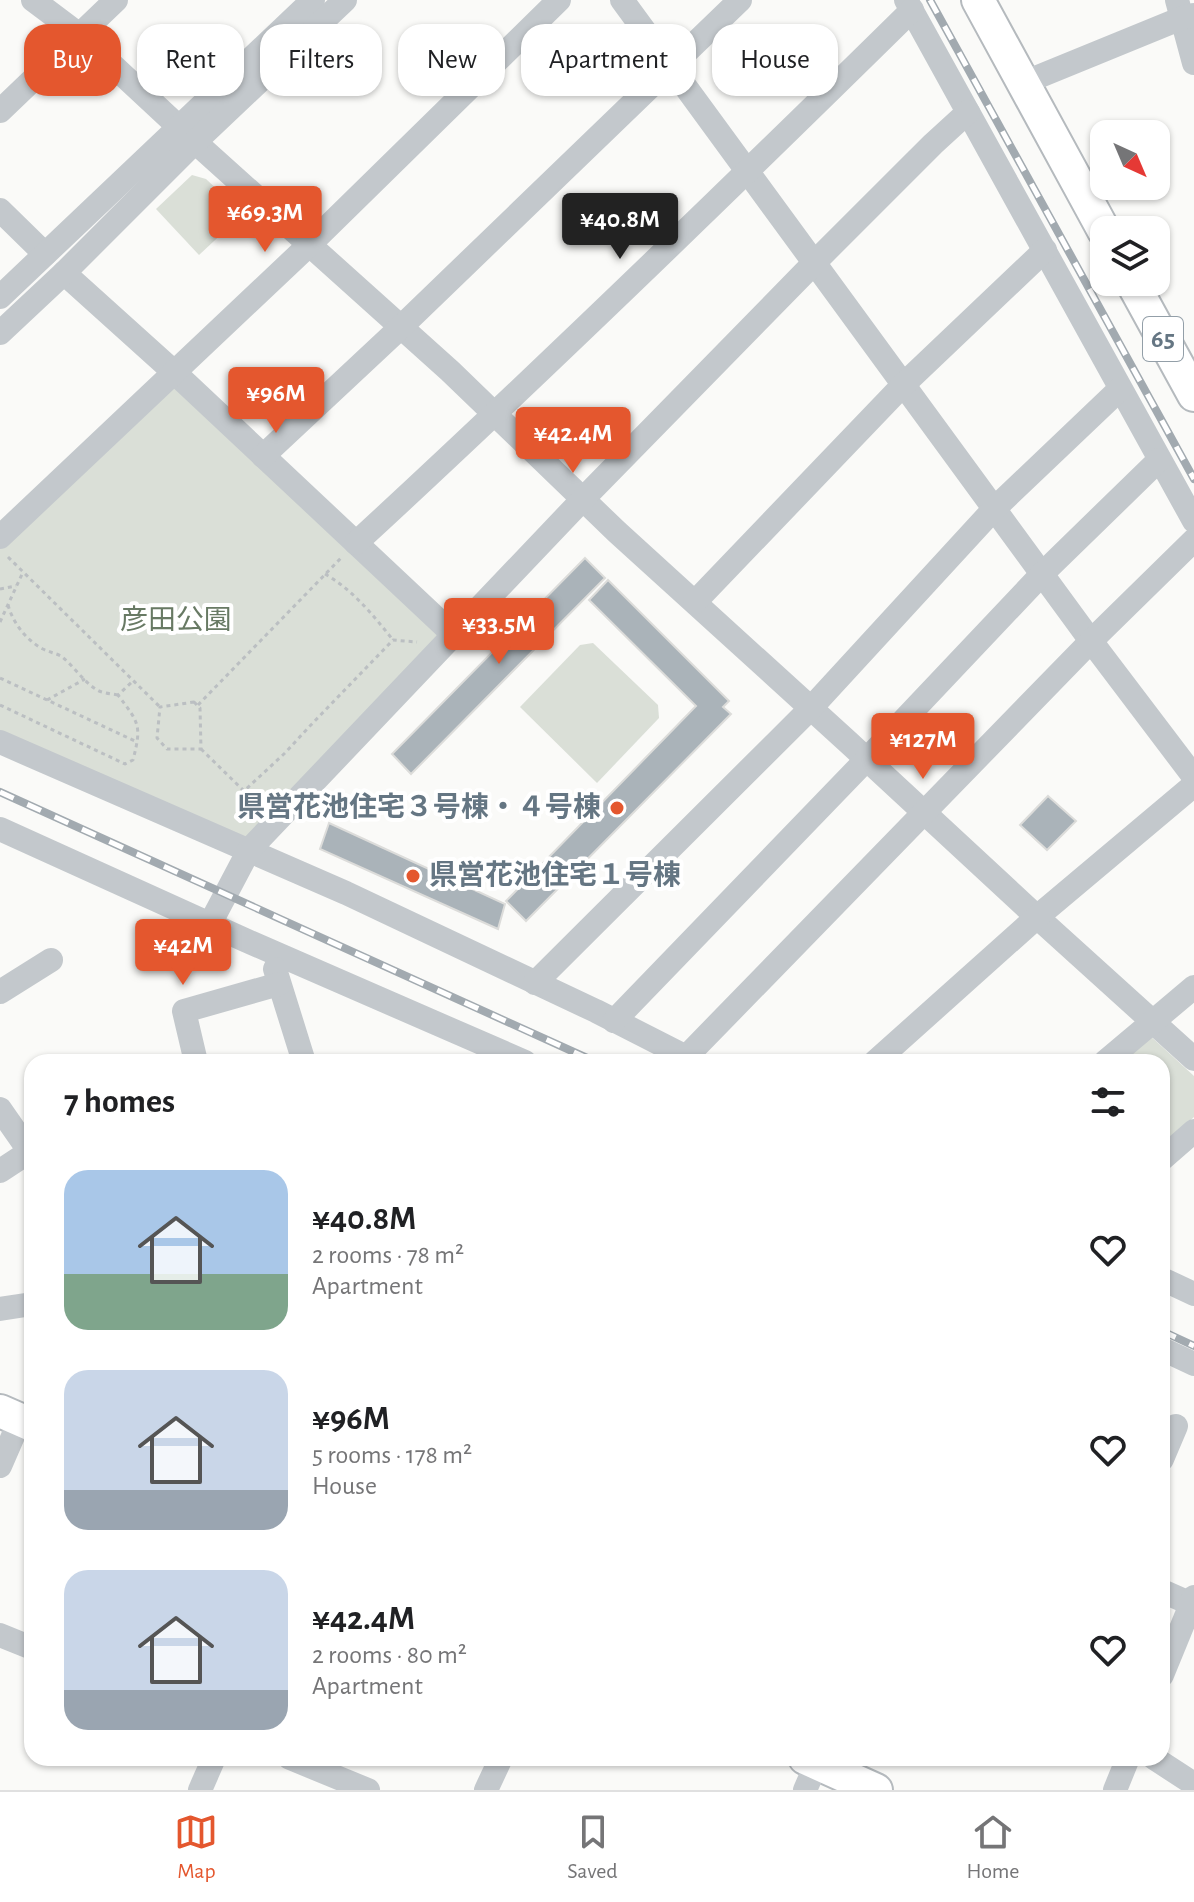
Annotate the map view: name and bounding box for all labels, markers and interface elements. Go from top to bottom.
chip: Buy [24,24,121,96]
chip: Rent [137,24,244,96]
chip: Filters [260,24,382,96]
chip: New [398,24,505,96]
chip: Apartment [521,24,696,96]
chip: House [712,24,838,96]
north arrow [1090,120,1170,200]
map controls [1090,120,1170,296]
pin: ¥69.3M [200,186,330,254]
pin: ¥40.8M [555,193,685,261]
text: ¥69.3M [227,199,303,225]
text: ¥40.8M [580,206,660,232]
button: layers [1090,216,1170,296]
road number: 65 [1143,317,1183,361]
pin: ¥96M [229,367,323,435]
text: ¥96M [246,380,306,406]
pin: ¥42.4M [508,407,638,475]
text: ¥42.4M [534,420,612,446]
pin: ¥33.5M [434,598,564,666]
park label: 彦田公園 [120,605,232,635]
text: ¥33.5M [462,611,536,637]
pin: ¥127M [867,713,979,781]
text: ¥127M [889,726,957,752]
place label: 県営花池住宅３号棟・４号棟 [237,792,601,822]
marker: 県営花池住宅３号棟・４号棟 [608,799,626,817]
place label: 県営花池住宅１号棟 [429,860,681,890]
marker: 県営花池住宅１号棟 [404,867,422,885]
pin: ¥42M [136,919,230,987]
text: ¥42M [153,932,213,958]
icon: filters [1086,1080,1130,1124]
text: 7 homes [64,1085,175,1119]
icon: home [128,1202,224,1298]
text: ¥40.8M [312,1202,416,1236]
icon: heart [1086,1228,1130,1272]
text: 2 rooms · 78 m² [312,1242,464,1268]
text: Apartment [312,1273,423,1299]
icon: home [128,1402,224,1498]
text: ¥96M [312,1402,390,1436]
icon: heart [1086,1428,1130,1472]
text: 5 rooms · 178 m² [312,1442,472,1468]
text: House [312,1473,377,1499]
icon: home [128,1602,224,1698]
text: ¥42.4M [312,1602,415,1636]
icon: heart [1086,1628,1130,1672]
text: 2 rooms · 80 m² [312,1642,467,1668]
text: Apartment [312,1673,423,1699]
tab: Map [174,1810,218,1884]
tab: Saved [567,1810,618,1884]
tab: Home [967,1810,1020,1884]

